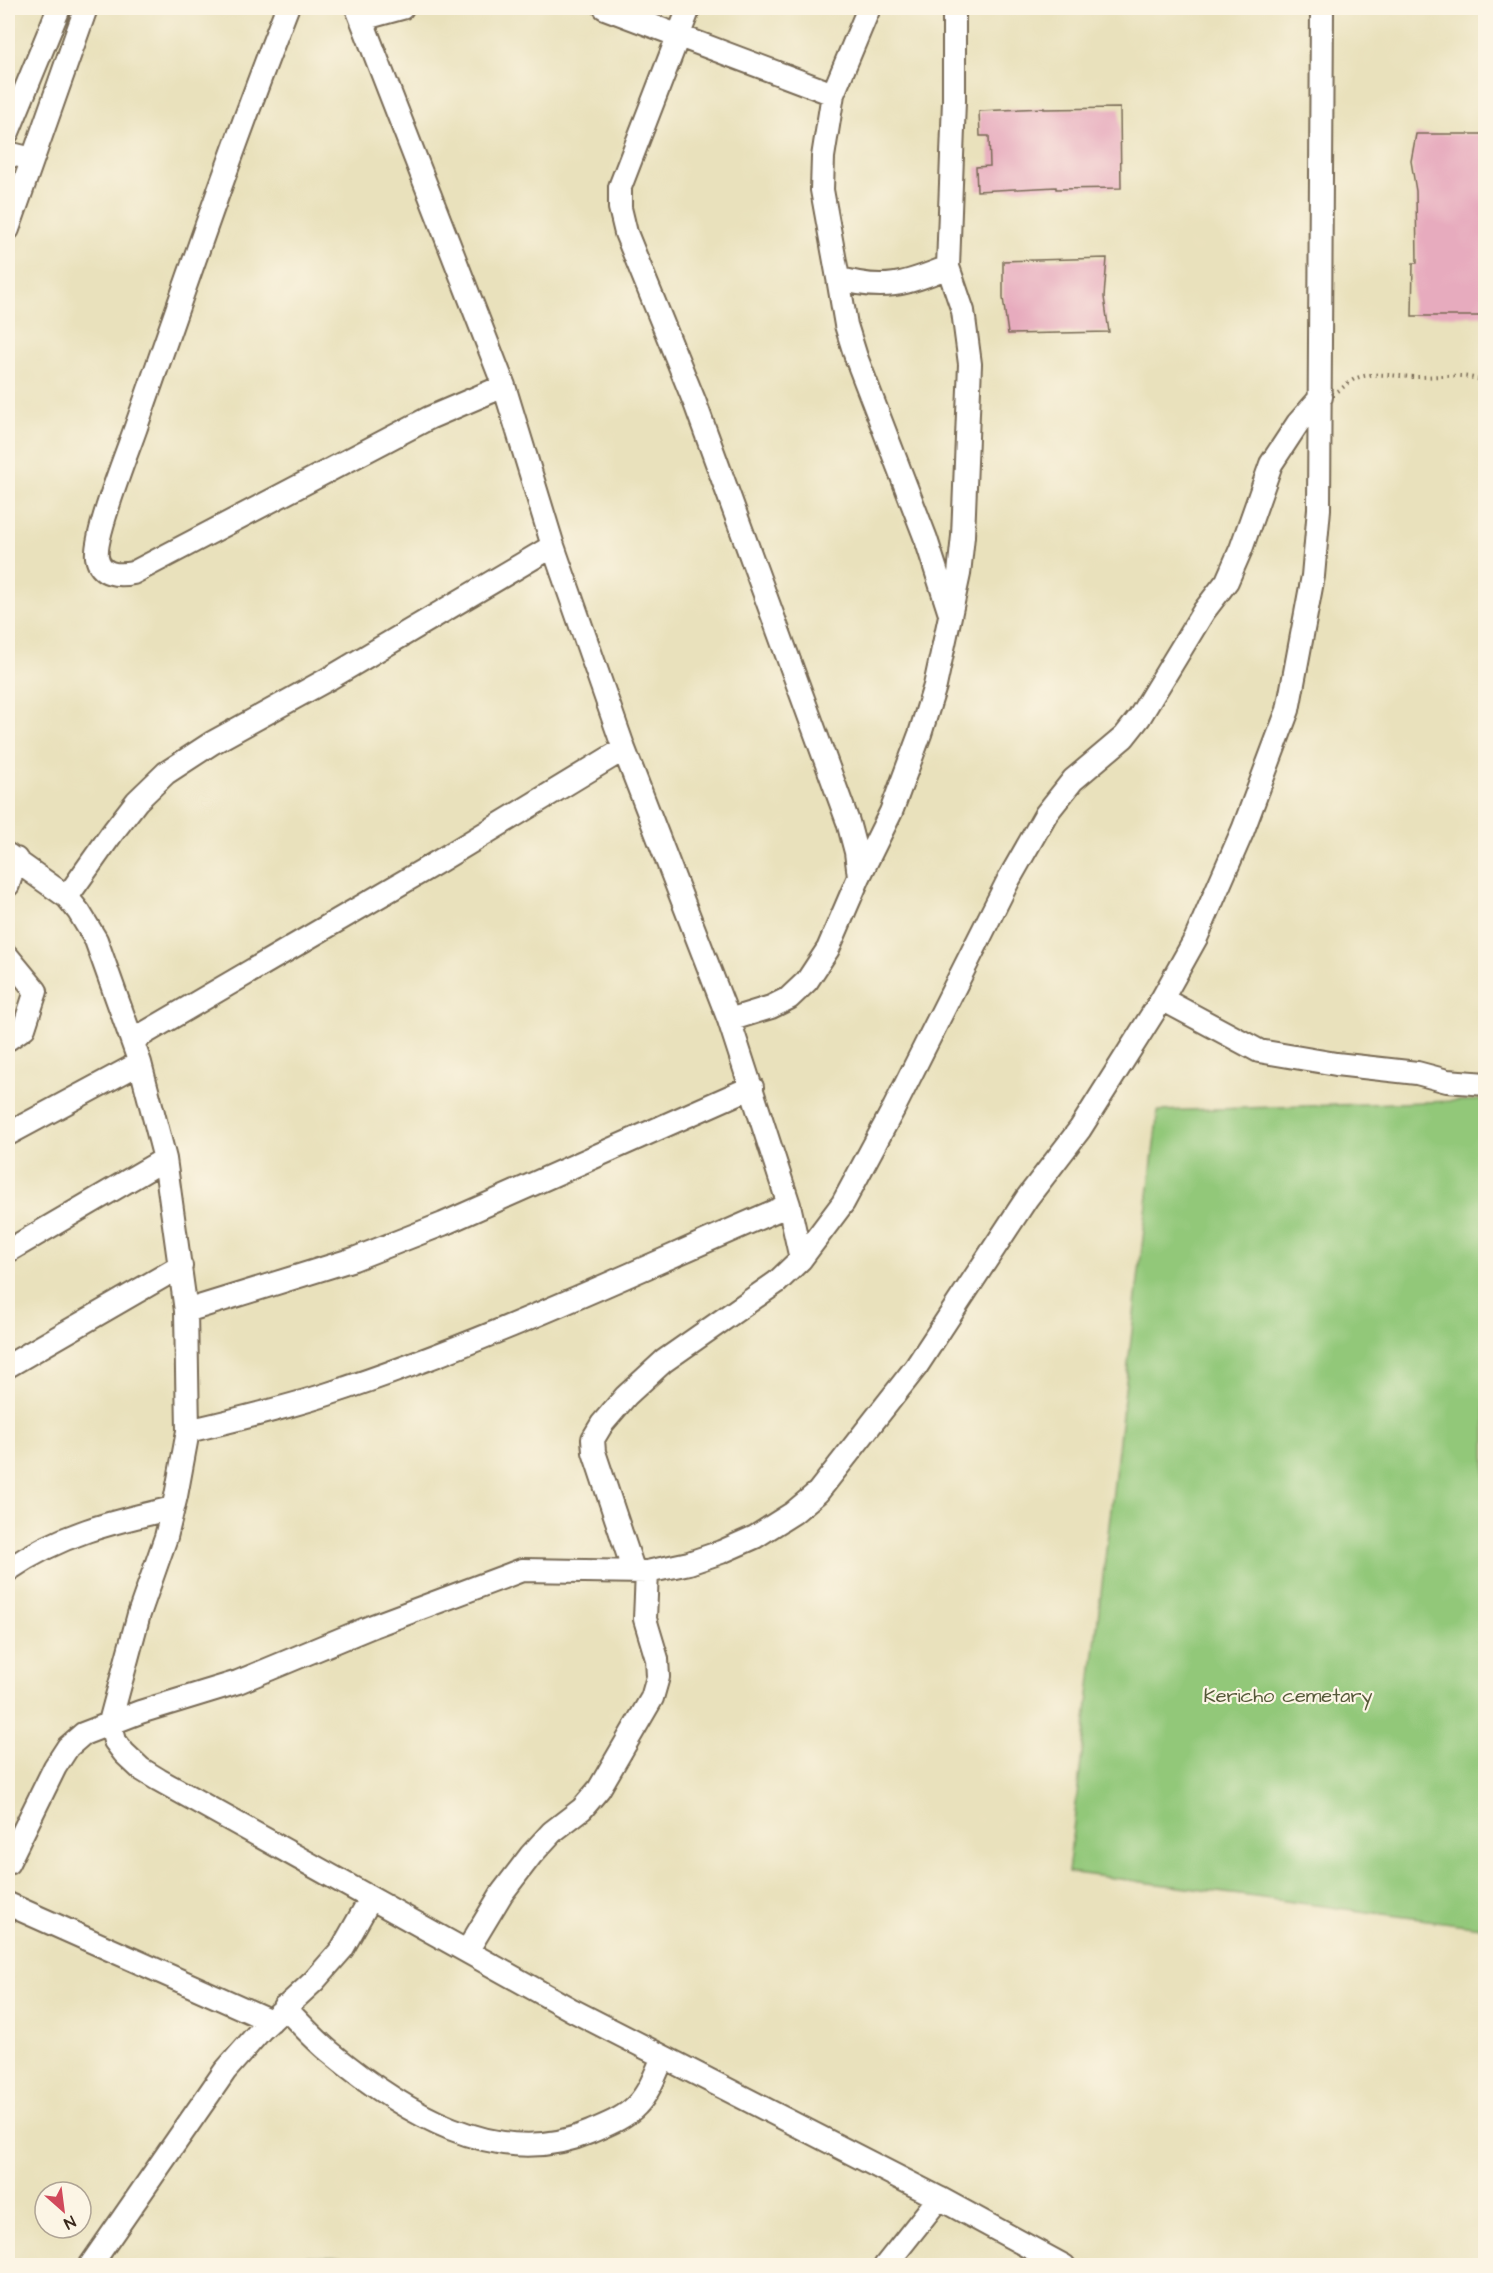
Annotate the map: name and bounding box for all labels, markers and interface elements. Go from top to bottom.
park label: Kericho cemetary [1204,1682,1372,1711]
north arrow [33,2180,93,2240]
text: N [60,2210,79,2234]

